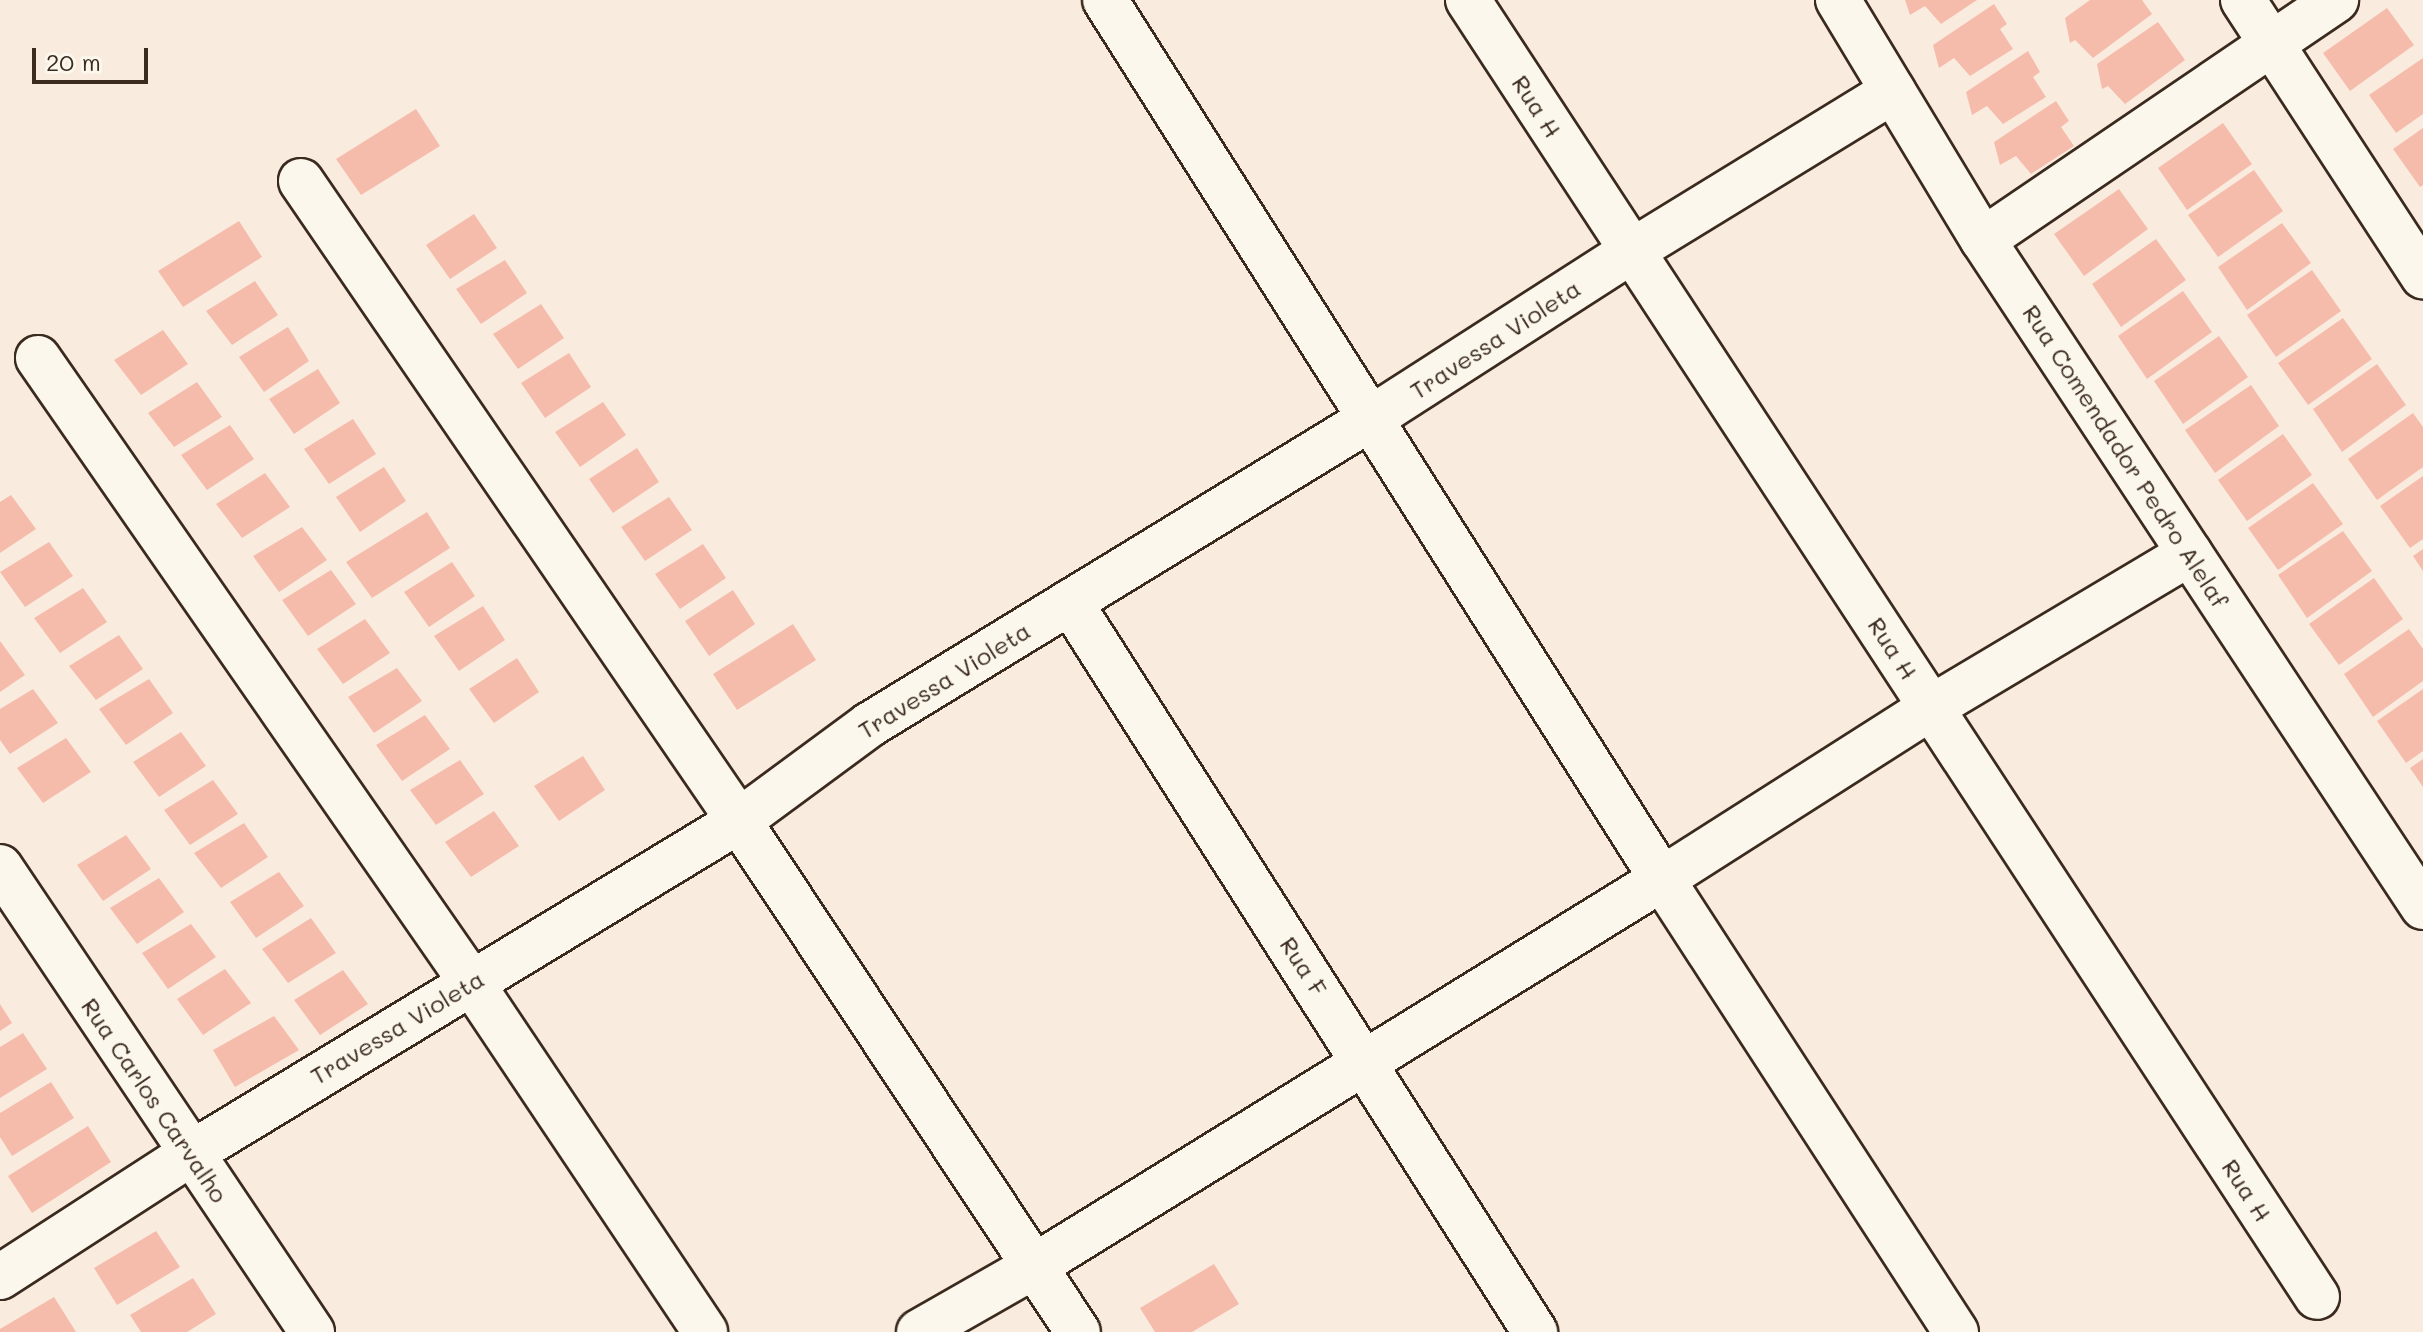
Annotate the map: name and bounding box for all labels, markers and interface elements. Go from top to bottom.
scale bar [36,32,152,82]
text: 20 m [46,46,101,77]
street label: Rua H [1506,70,1568,142]
street label: Travessa Violeta [1404,273,1586,405]
street label: Rua Comendador Pedro Alelaf [2017,299,2235,613]
street label: Rua H [1862,612,1924,684]
street label: Travessa Violeta [853,616,1035,744]
street label: Rua F [1274,931,1334,1001]
street label: Travessa Violeta [305,964,489,1090]
street label: Rua Carlos Carvalho [76,992,234,1208]
street label: Rua H [2216,1154,2278,1226]

